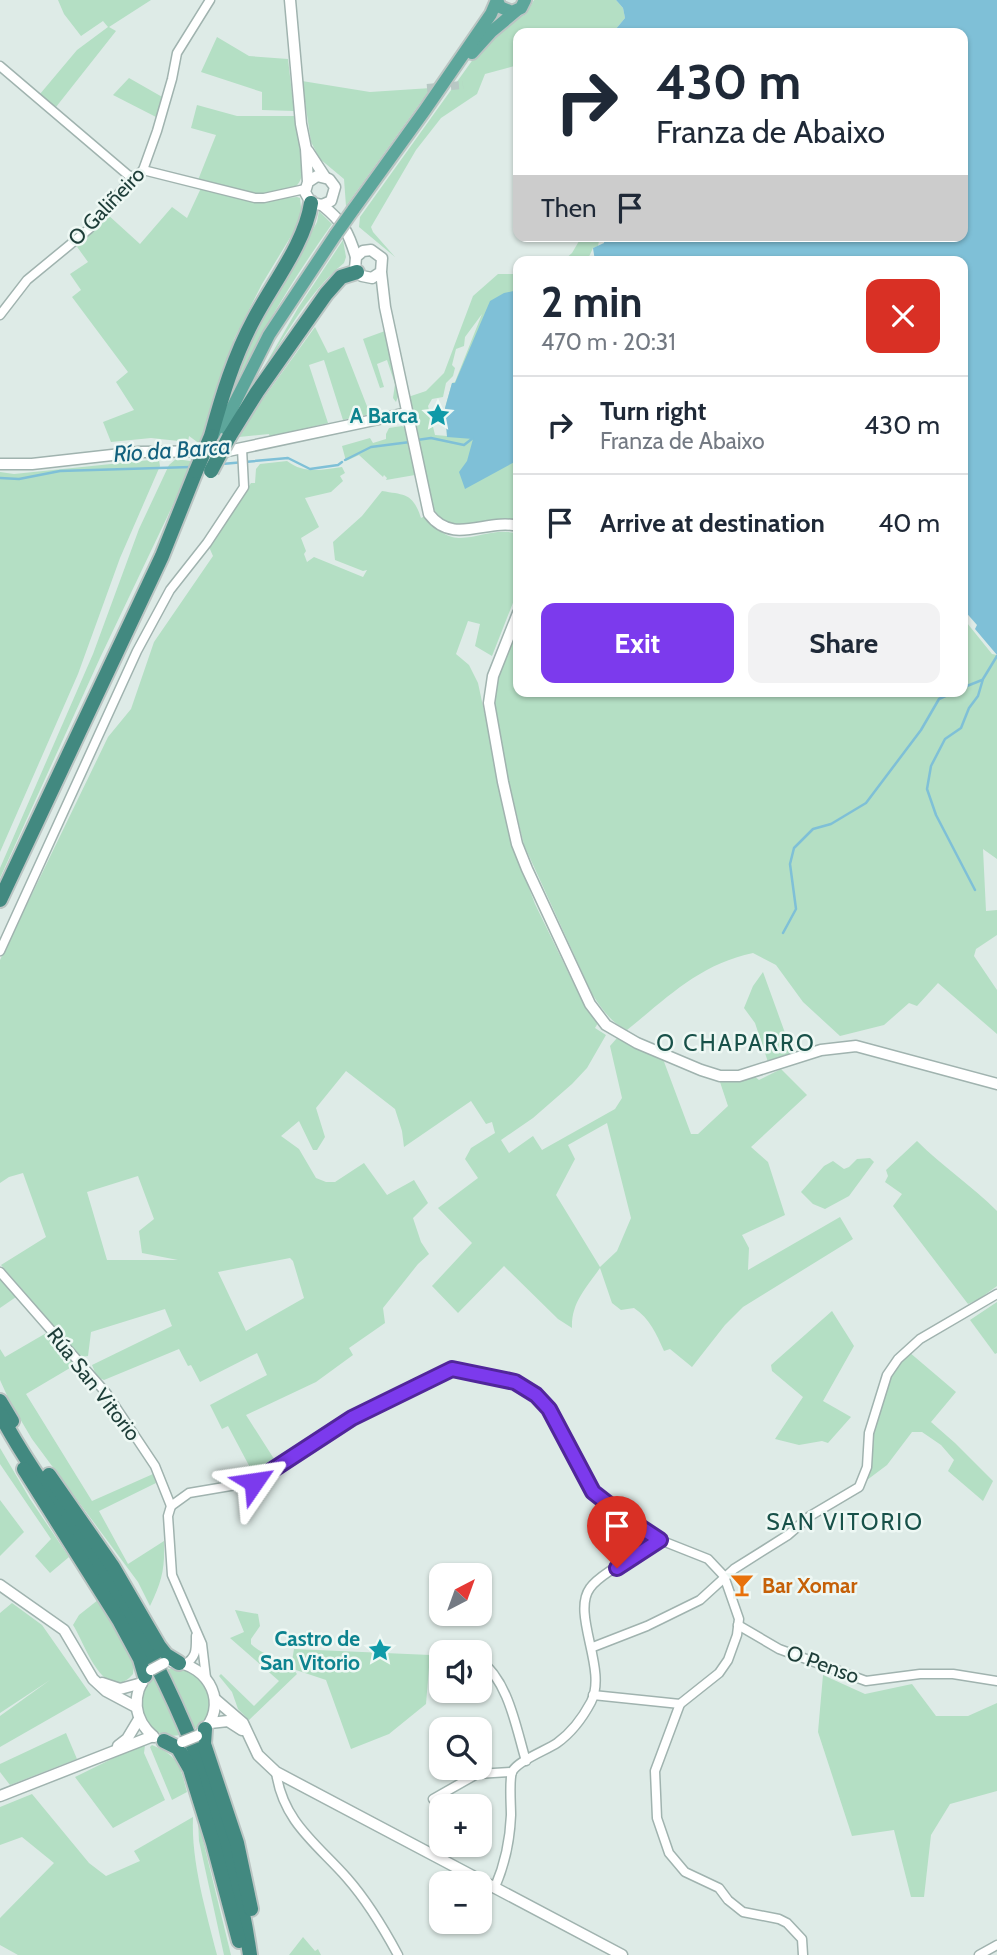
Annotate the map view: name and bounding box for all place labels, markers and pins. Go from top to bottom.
place icon: A Barca [424,401,452,429]
place label: A Barca [350,403,419,428]
pin [587,1496,647,1568]
bar icon: Bar Xomar [728,1571,756,1599]
place label: Bar Xomar [762,1573,857,1598]
place label: Castro de San Vitorio [260,1626,360,1675]
place icon: Castro de San Vitorio [366,1636,394,1664]

